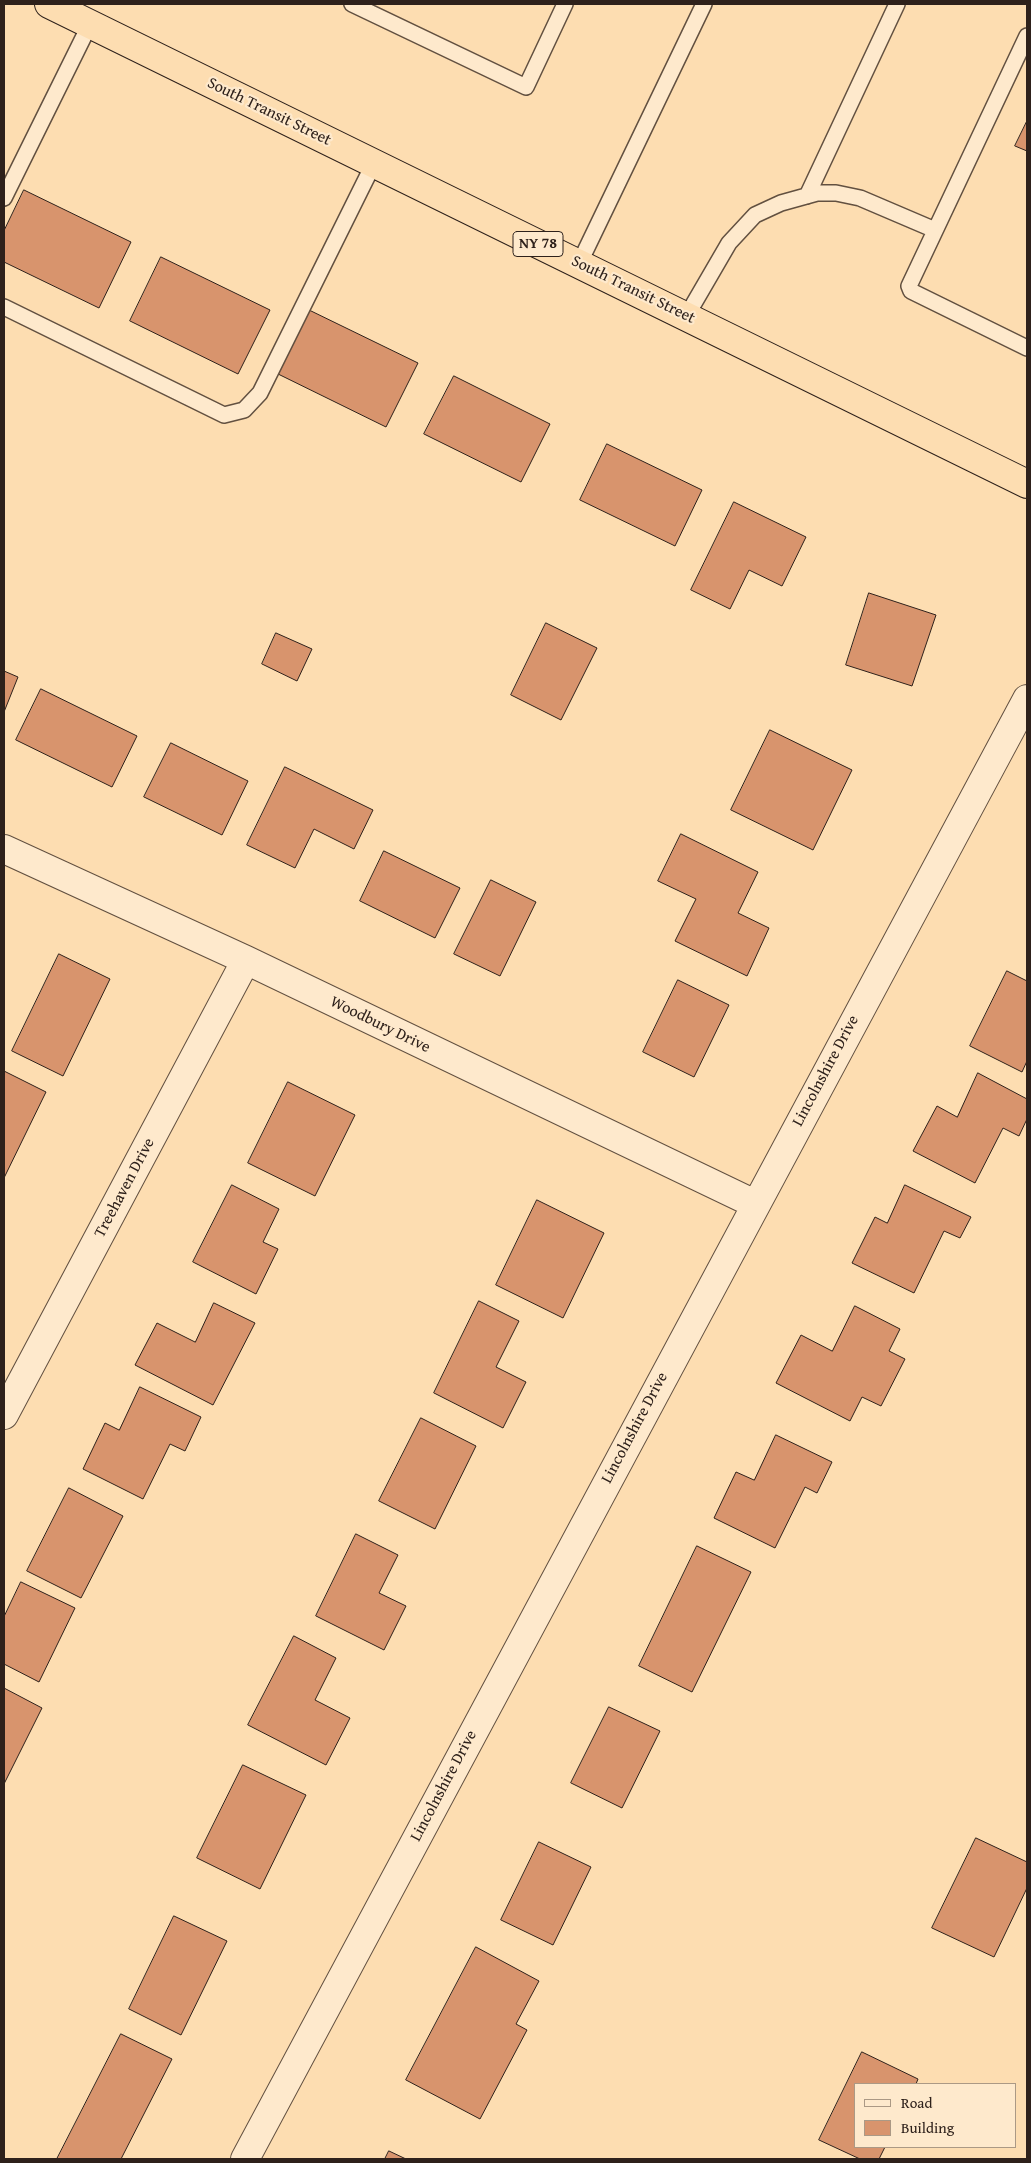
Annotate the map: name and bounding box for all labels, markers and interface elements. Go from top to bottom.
street label: South Transit Street [204,74,334,150]
road number: NY 78 [513,232,563,256]
street label: South Transit Street [568,252,698,328]
street label: Woodbury Drive [327,993,433,1057]
street label: Lincolnshire Drive [789,1012,863,1130]
street label: Treehaven Drive [91,1135,159,1241]
street label: Lincolnshire Drive [598,1369,672,1487]
street label: Lincolnshire Drive [407,1727,481,1845]
legend [854,2083,1016,2148]
text: Road [901,2092,932,2113]
text: Building [901,2117,954,2138]

